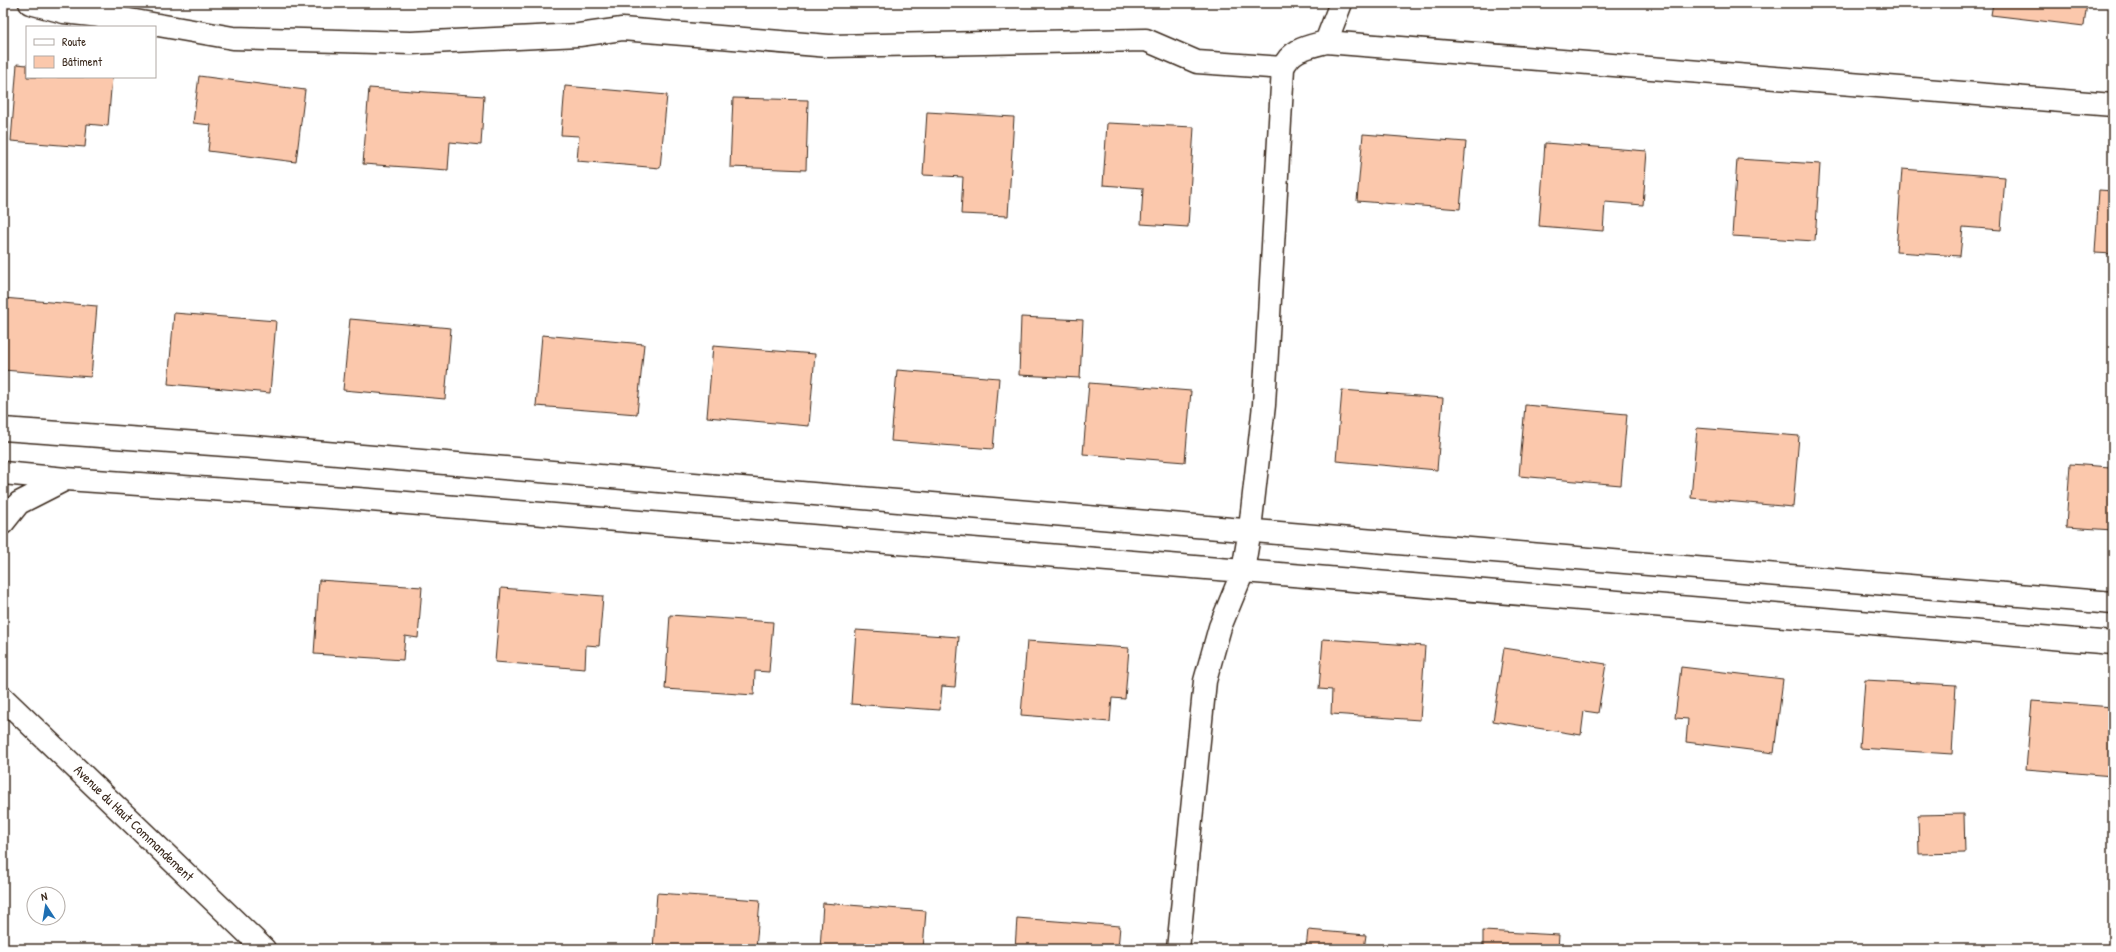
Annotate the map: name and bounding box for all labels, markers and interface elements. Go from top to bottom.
legend [26,26,156,78]
text: Route [62,33,86,50]
text: Bâtiment [62,53,103,70]
street label: Avenue du Haut Commandement [70,760,199,885]
north arrow [26,886,66,926]
text: N [40,889,48,904]

